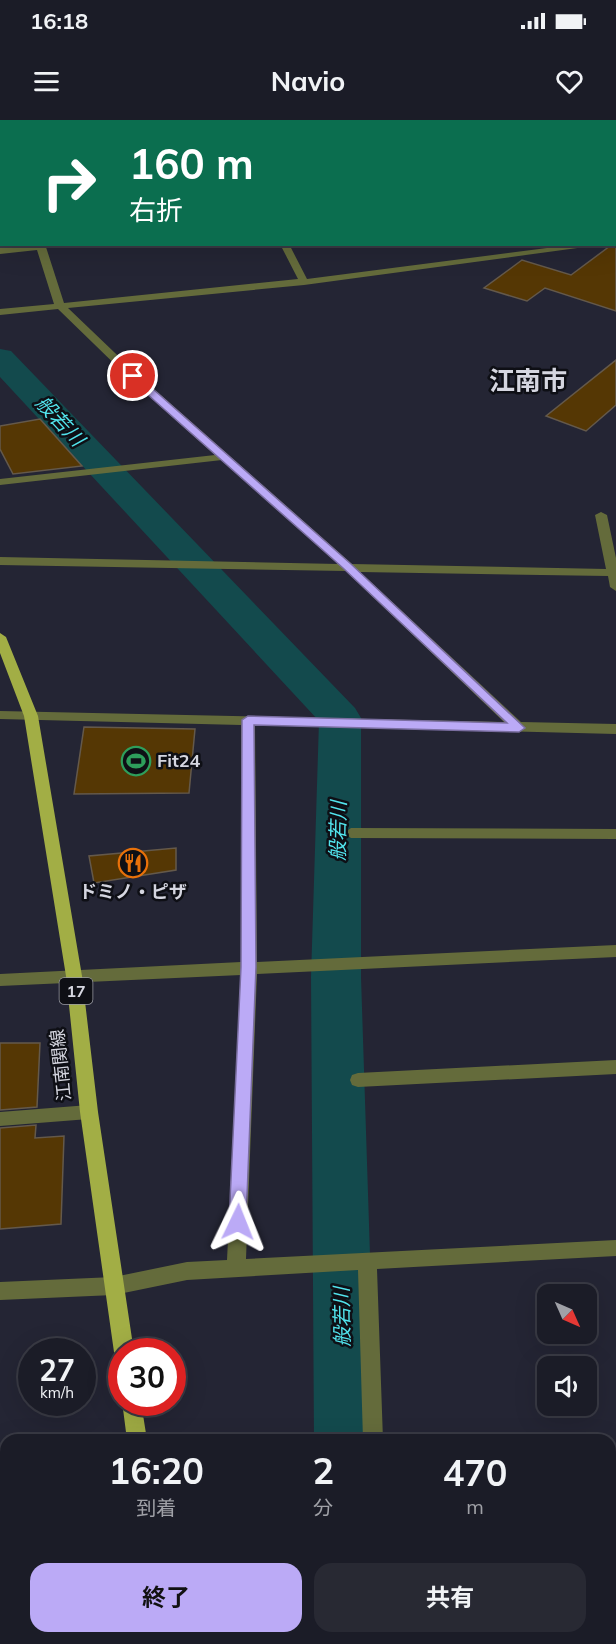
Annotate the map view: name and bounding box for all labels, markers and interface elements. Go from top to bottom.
text: 16:18 [30,7,88,35]
text: Navio [271,64,345,98]
icon: menu [30,65,63,98]
icon: heart [553,65,586,98]
text: 160 m [129,137,254,190]
icon: right [30,144,108,222]
text: 右折 [129,193,183,227]
pin [107,350,158,401]
icon: arrive [116,359,149,392]
district label: 江南市 [489,364,567,397]
water label: 般若川 [31,390,91,453]
sports icon: Fit24 [120,745,152,777]
place label: Fit24 [157,749,201,772]
water label: 般若川 [324,799,351,861]
restaurant icon: ドミノ・ピザ [117,847,149,879]
place label: ドミノ・ピザ [79,880,187,903]
road number: 17 [60,978,92,1004]
street label: 江南関線 [45,1028,76,1102]
position arrow [206,1190,270,1254]
north arrow [537,1284,597,1344]
map controls [537,1284,597,1416]
water label: 般若川 [328,1285,355,1347]
speed limit sign: 30 [108,1338,186,1416]
text: 27 [39,1351,75,1389]
button: sound [537,1356,597,1416]
text: km/h [40,1383,74,1402]
text: 16:20 [109,1448,204,1493]
text: 2 [312,1448,334,1493]
text: 470 [443,1450,507,1495]
text: m [466,1494,484,1519]
text: 到着 [136,1495,176,1520]
text: 分 [313,1495,333,1520]
button: 終了 [30,1563,302,1632]
button: 共有 [314,1563,586,1632]

